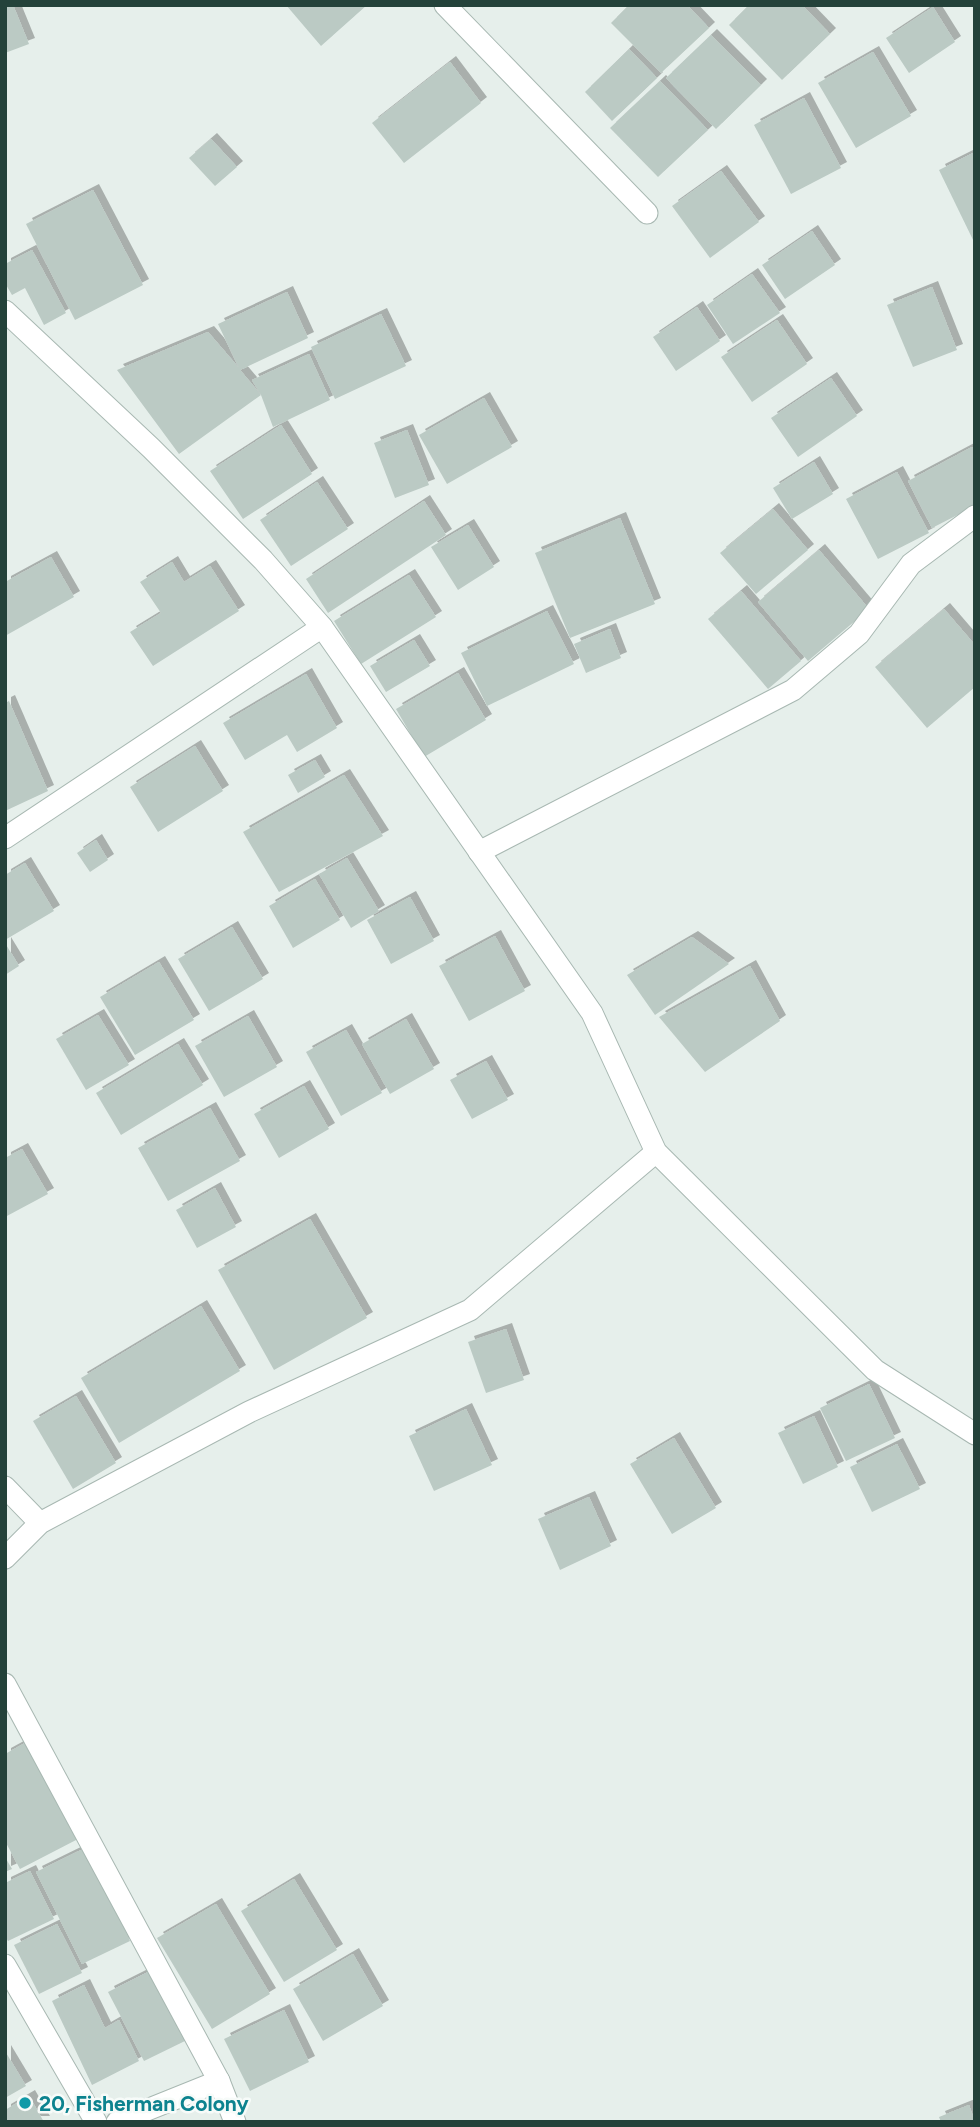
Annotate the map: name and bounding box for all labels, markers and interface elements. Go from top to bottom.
place label: 20, Fisherman Colony [39,2091,250,2116]
marker: 20, Fisherman Colony [17,2095,33,2111]

